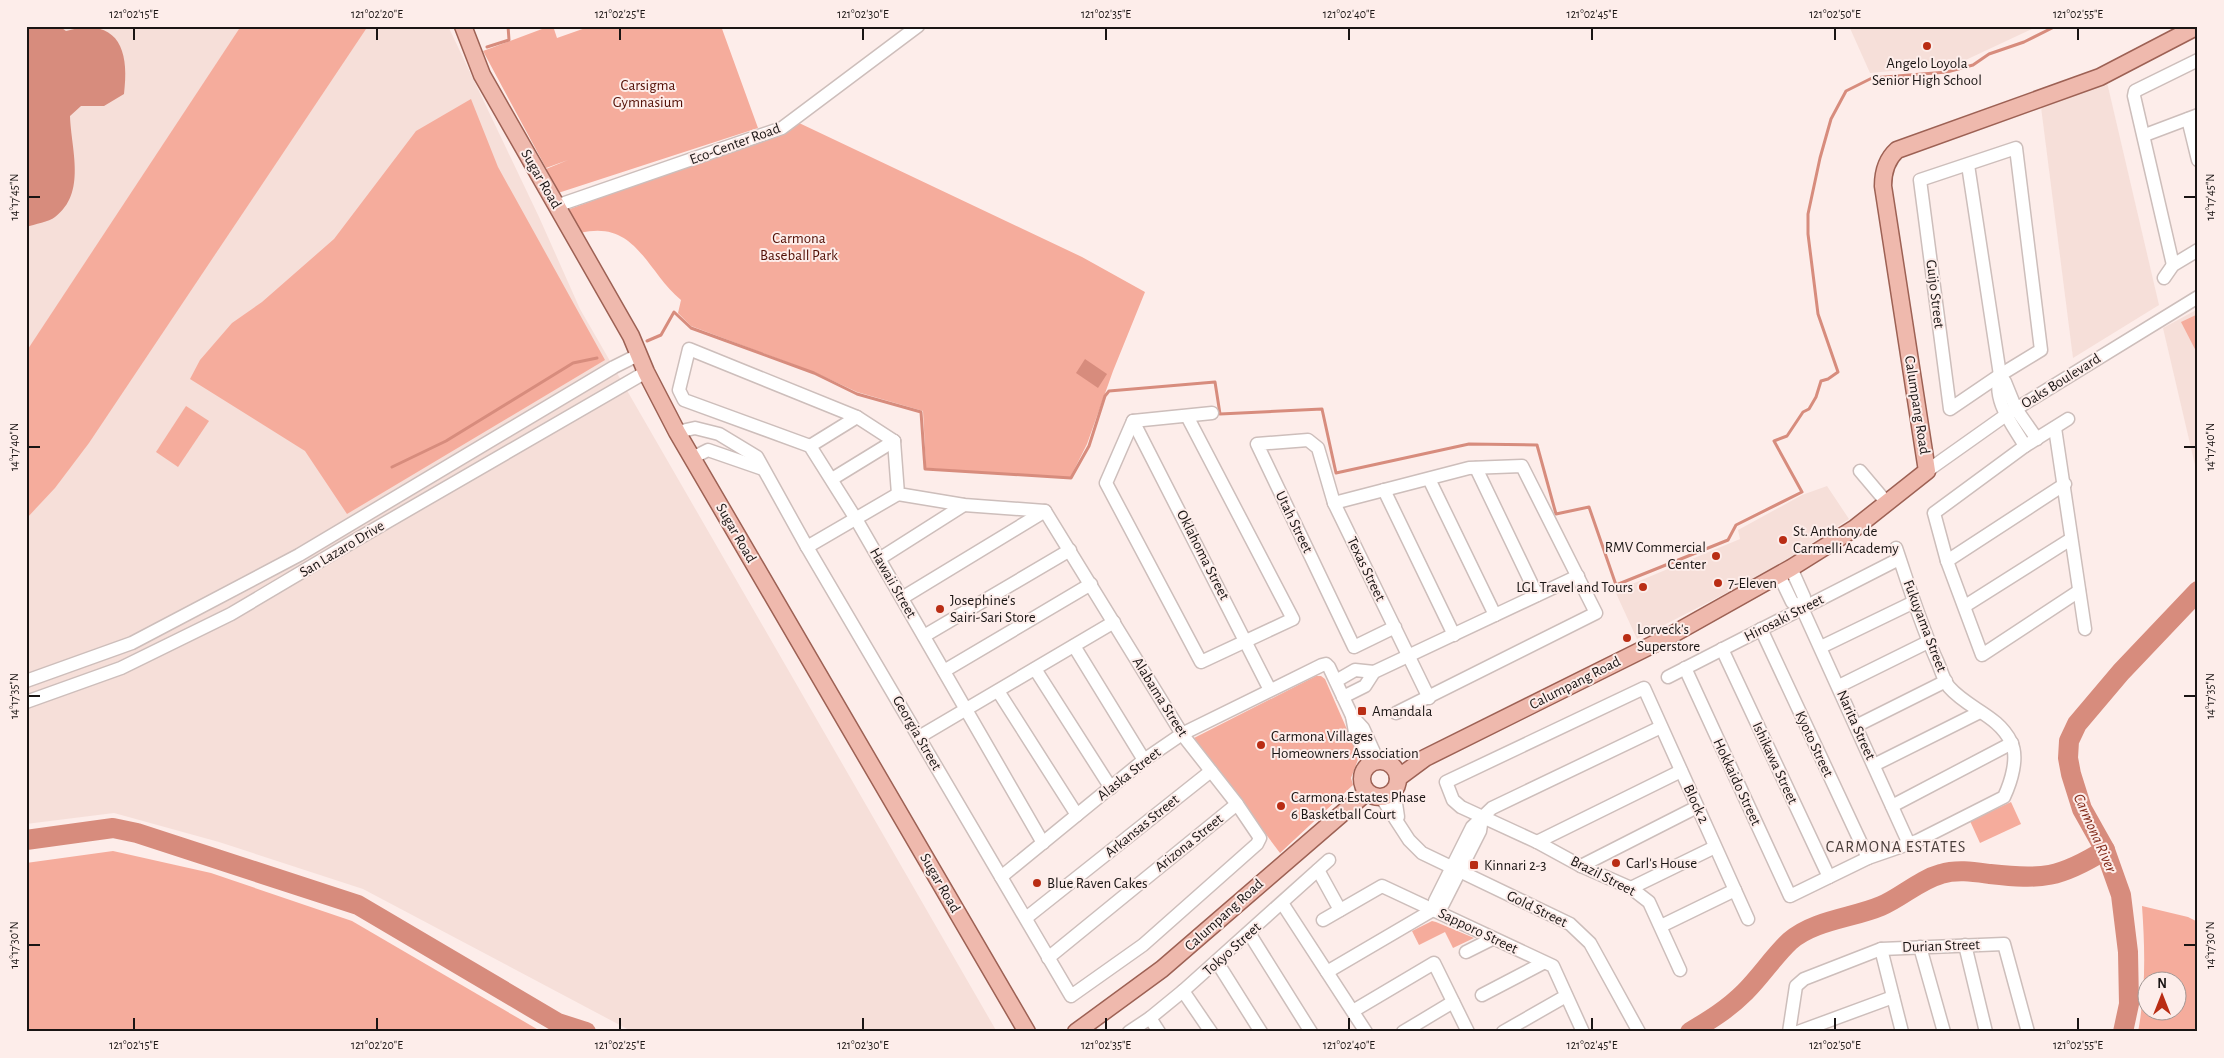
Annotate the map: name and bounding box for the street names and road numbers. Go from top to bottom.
street label: Eco-Center Road [688,121,783,167]
street label: Sugar Road [518,147,564,211]
street label: Guijo Street [1923,259,1947,329]
street label: Oaks Boulevard [2019,351,2103,411]
street label: Calumpang Road [1902,355,1932,456]
street label: Utah Street [1273,489,1315,555]
street label: Sugar Road [713,501,759,565]
street label: Oklahoma Street [1174,508,1232,603]
street label: San Lazaro Drive [297,518,387,580]
street label: Texas Street [1344,534,1388,604]
street label: Hawaii Street [867,545,919,621]
street label: Fukuyama Street [1901,578,1950,674]
street label: Hirosaki Street [1742,592,1826,644]
street label: Calumpang Road [1527,654,1623,712]
street label: Alabama Street [1130,655,1190,740]
street label: Narita Street [1834,688,1878,762]
street label: Georgia Street [890,693,944,773]
street label: Kyoto Street [1792,709,1836,780]
street label: Ishikawa Street [1749,720,1801,806]
street label: Hokkaido Street [1710,736,1764,828]
street label: Alaska Street [1094,745,1164,803]
street label: Block 2 [1681,782,1712,826]
street label: Arkansas Street [1102,792,1182,860]
street label: Arizona Street [1152,811,1226,875]
street label: Sugar Road [917,851,963,915]
street label: Brazil Street [1568,853,1638,899]
street label: Calumpang Road [1182,876,1266,954]
street label: Gold Street [1504,888,1570,930]
street label: Sapporo Street [1436,905,1520,957]
street label: Tokyo Street [1200,919,1264,979]
street label: Durian Street [1902,937,1980,955]

